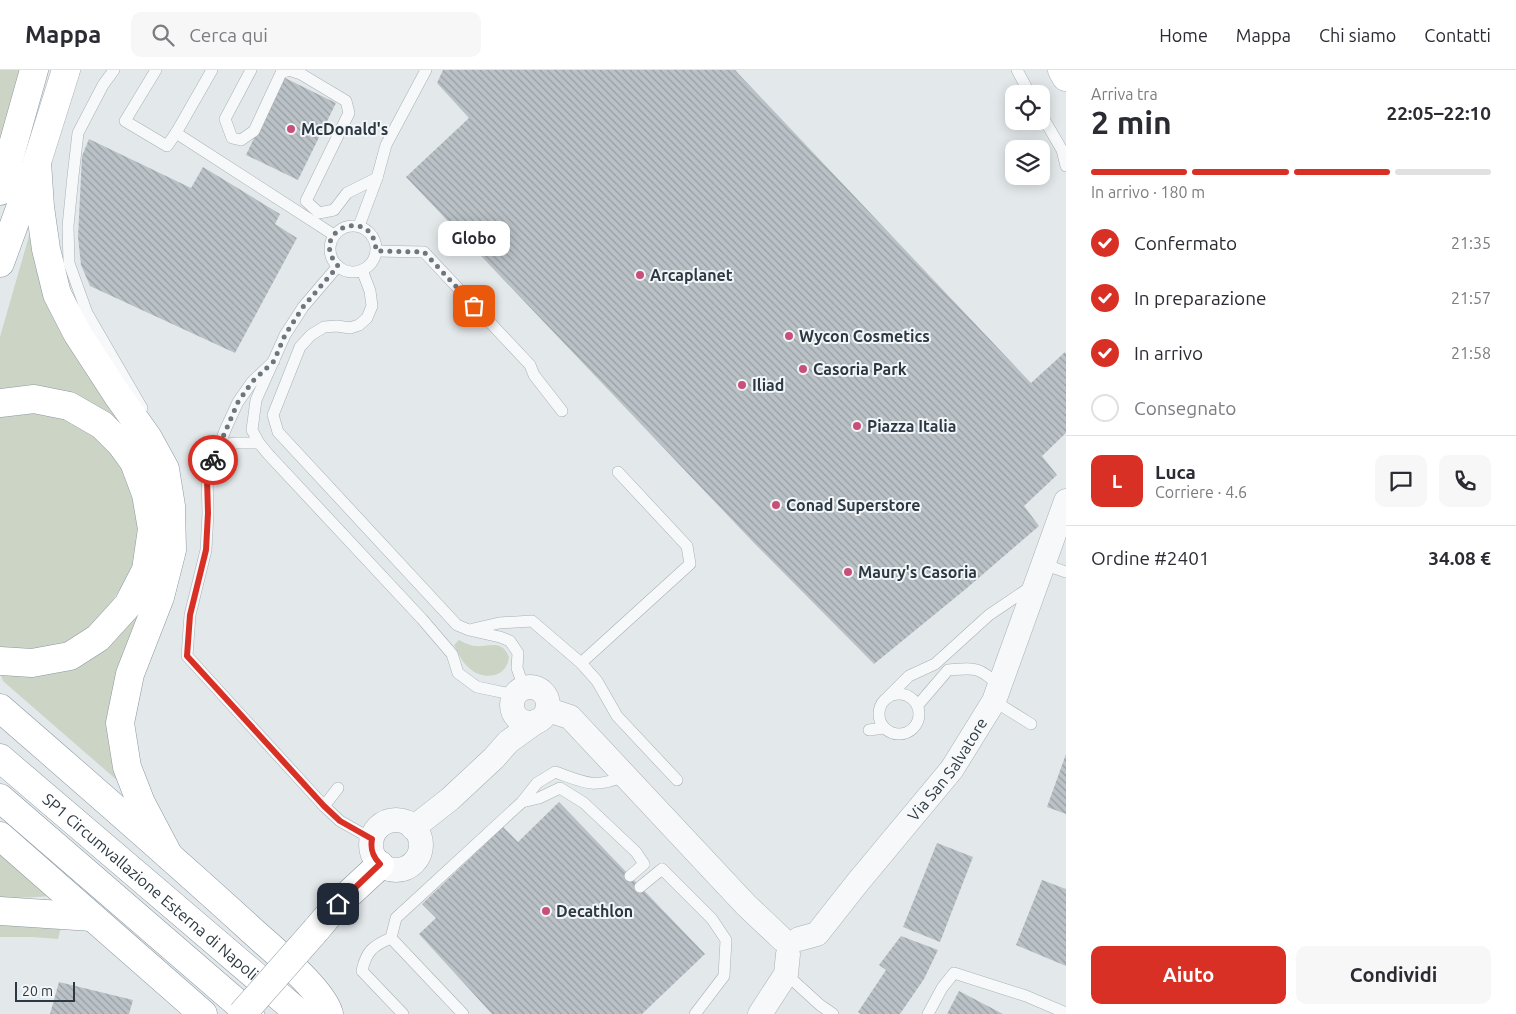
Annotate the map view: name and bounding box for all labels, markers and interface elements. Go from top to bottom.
search box [131,12,481,57]
text: Mappa [25,21,101,48]
icon: search [149,21,177,49]
text: Cerca qui [189,24,268,46]
text: Home [1159,25,1208,45]
text: Mappa [1236,25,1291,45]
text: Chi siamo [1319,25,1396,45]
text: Contatti [1424,25,1491,45]
map controls [1005,85,1050,185]
button: locate [1005,85,1050,130]
text: Arriva tra [1091,85,1158,103]
text: 22:05–22:10 [1386,102,1491,124]
text: 2 min [1091,104,1172,140]
place label: McDonald's [301,120,388,138]
marker: McDonald's [285,123,297,135]
button: layers [1005,140,1050,185]
text: In arrivo · 180 m [1091,183,1205,201]
callout: Globo [438,221,510,256]
text: Globo [452,229,496,247]
icon: check [1091,229,1119,257]
text: Confermato [1134,232,1237,254]
text: 21:35 [1451,234,1491,252]
place label: Arcaplanet [650,266,733,284]
marker: Arcaplanet [634,269,646,281]
icon: check [1091,284,1119,312]
pin [453,285,495,327]
text: In preparazione [1134,287,1267,309]
text: 21:57 [1451,289,1491,307]
icon: bag [460,292,488,320]
place label: Wycon Cosmetics [799,327,930,345]
marker: Wycon Cosmetics [783,330,795,342]
icon: check [1091,339,1119,367]
text: In arrivo [1134,342,1203,364]
text: 21:58 [1451,344,1491,362]
place label: Casoria Park [813,360,907,378]
marker: Casoria Park [797,363,809,375]
place label: Iliad [752,376,784,394]
marker: Iliad [736,379,748,391]
text: Consegnato [1134,397,1236,419]
place label: Piazza Italia [867,417,956,435]
marker: Piazza Italia [851,420,863,432]
courier [188,435,238,485]
icon: bike [199,446,227,474]
button: chat [1375,455,1427,507]
button: phone [1439,455,1491,507]
text: Luca [1155,461,1196,483]
text: L [1112,470,1122,492]
text: Corriere · 4.6 [1155,483,1247,501]
place label: Conad Superstore [786,496,920,514]
marker: Conad Superstore [770,499,782,511]
text: Ordine #2401 [1091,547,1210,569]
text: 34.08 € [1428,547,1491,569]
place label: Maury's Casoria [858,563,977,581]
marker: Maury's Casoria [842,566,854,578]
street label: Via San Salvatore [904,714,991,824]
street label: SP1 Circumvallazione Esterna di Napoli [39,790,262,983]
pin [317,883,359,925]
icon: home [324,890,352,918]
place label: Decathlon [556,902,633,920]
marker: Decathlon [540,905,552,917]
button: Aiuto [1091,946,1286,1004]
button: Condividi [1296,946,1491,1004]
scale bar [15,979,75,1002]
text: 20 m [22,983,53,999]

